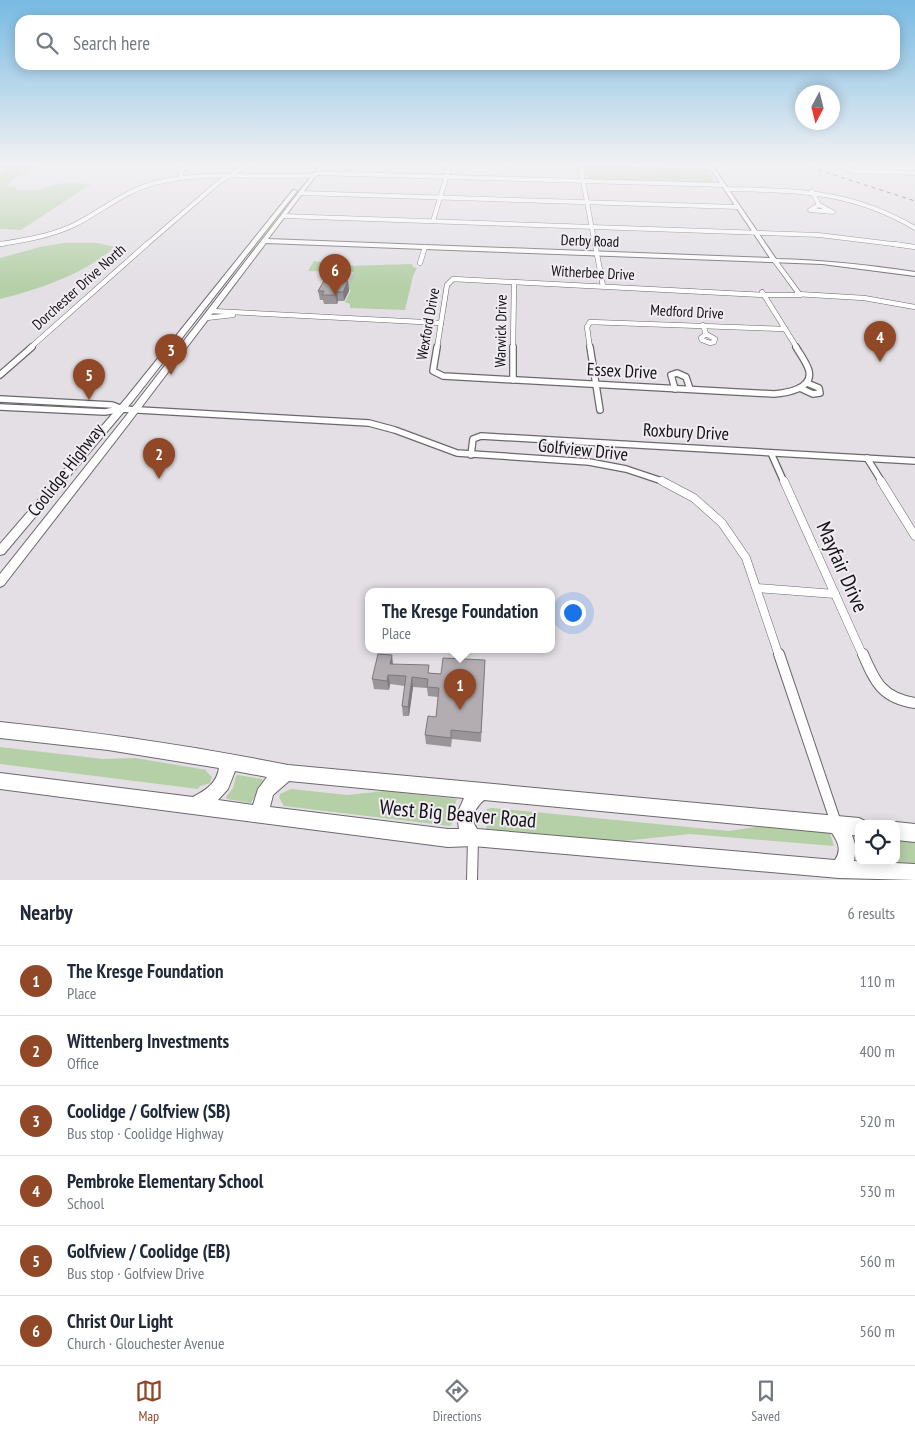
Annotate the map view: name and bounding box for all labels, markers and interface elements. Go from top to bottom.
search box [15,15,900,70]
icon: search [33,29,61,57]
text: Search here [73,31,150,55]
north arrow [795,85,840,130]
street label: Derby Road [560,230,620,251]
street label: Dorchester Drive North [28,240,129,334]
pin: 6 [319,254,351,295]
street label: Witherbee Drive [551,261,635,284]
street label: Wexford Drive [412,286,443,361]
street label: Warwick Drive [490,294,511,368]
street label: Medford Drive [650,300,724,323]
pin: 4 [864,321,896,362]
pin: 3 [155,334,187,375]
street label: Essex Drive [586,357,658,384]
pin: 5 [73,359,105,400]
street label: Coolidge Highway [22,418,109,521]
street label: Roxbury Drive [642,418,730,445]
street label: Golfview Drive [537,433,629,466]
pin: 2 [143,438,175,479]
street label: Mayfair Drive [811,517,874,616]
popup [365,588,555,653]
text: The Kresge Foundation [382,599,538,623]
your location [560,600,586,626]
text: Place [382,623,411,643]
pin: 1 [444,669,476,710]
street label: West Big Beaver Road [379,793,537,834]
map controls [855,820,900,865]
button: locate [855,820,900,865]
text: Nearby [20,899,73,926]
text: 6 results [848,903,895,923]
text: The Kresge Foundation [67,959,223,983]
text: 1 [32,971,40,991]
text: 110 m [860,971,895,991]
text: Place [67,983,96,1003]
text: Wittenberg Investments [67,1029,229,1053]
text: 2 [32,1041,40,1061]
text: 400 m [860,1041,895,1061]
text: Office [67,1053,99,1073]
text: Coolidge / Golfview (SB) [67,1099,231,1123]
text: 3 [32,1111,40,1131]
text: 520 m [860,1111,895,1131]
text: Bus stop · Coolidge Highway [67,1123,224,1143]
text: Pembroke Elementary School [67,1169,263,1193]
text: 4 [32,1181,40,1201]
text: 530 m [860,1181,895,1201]
text: School [67,1193,104,1213]
text: Golfview / Coolidge (EB) [67,1239,230,1263]
text: 5 [32,1251,40,1271]
text: 560 m [860,1251,895,1271]
text: Bus stop · Golfview Drive [67,1263,204,1283]
text: Christ Our Light [67,1309,173,1333]
text: 6 [32,1321,40,1341]
text: 560 m [860,1321,895,1341]
text: Church · Glouchester Avenue [67,1333,225,1353]
tab: Map [135,1377,163,1425]
tab: Directions [433,1377,481,1425]
tab: Saved [751,1377,780,1425]

